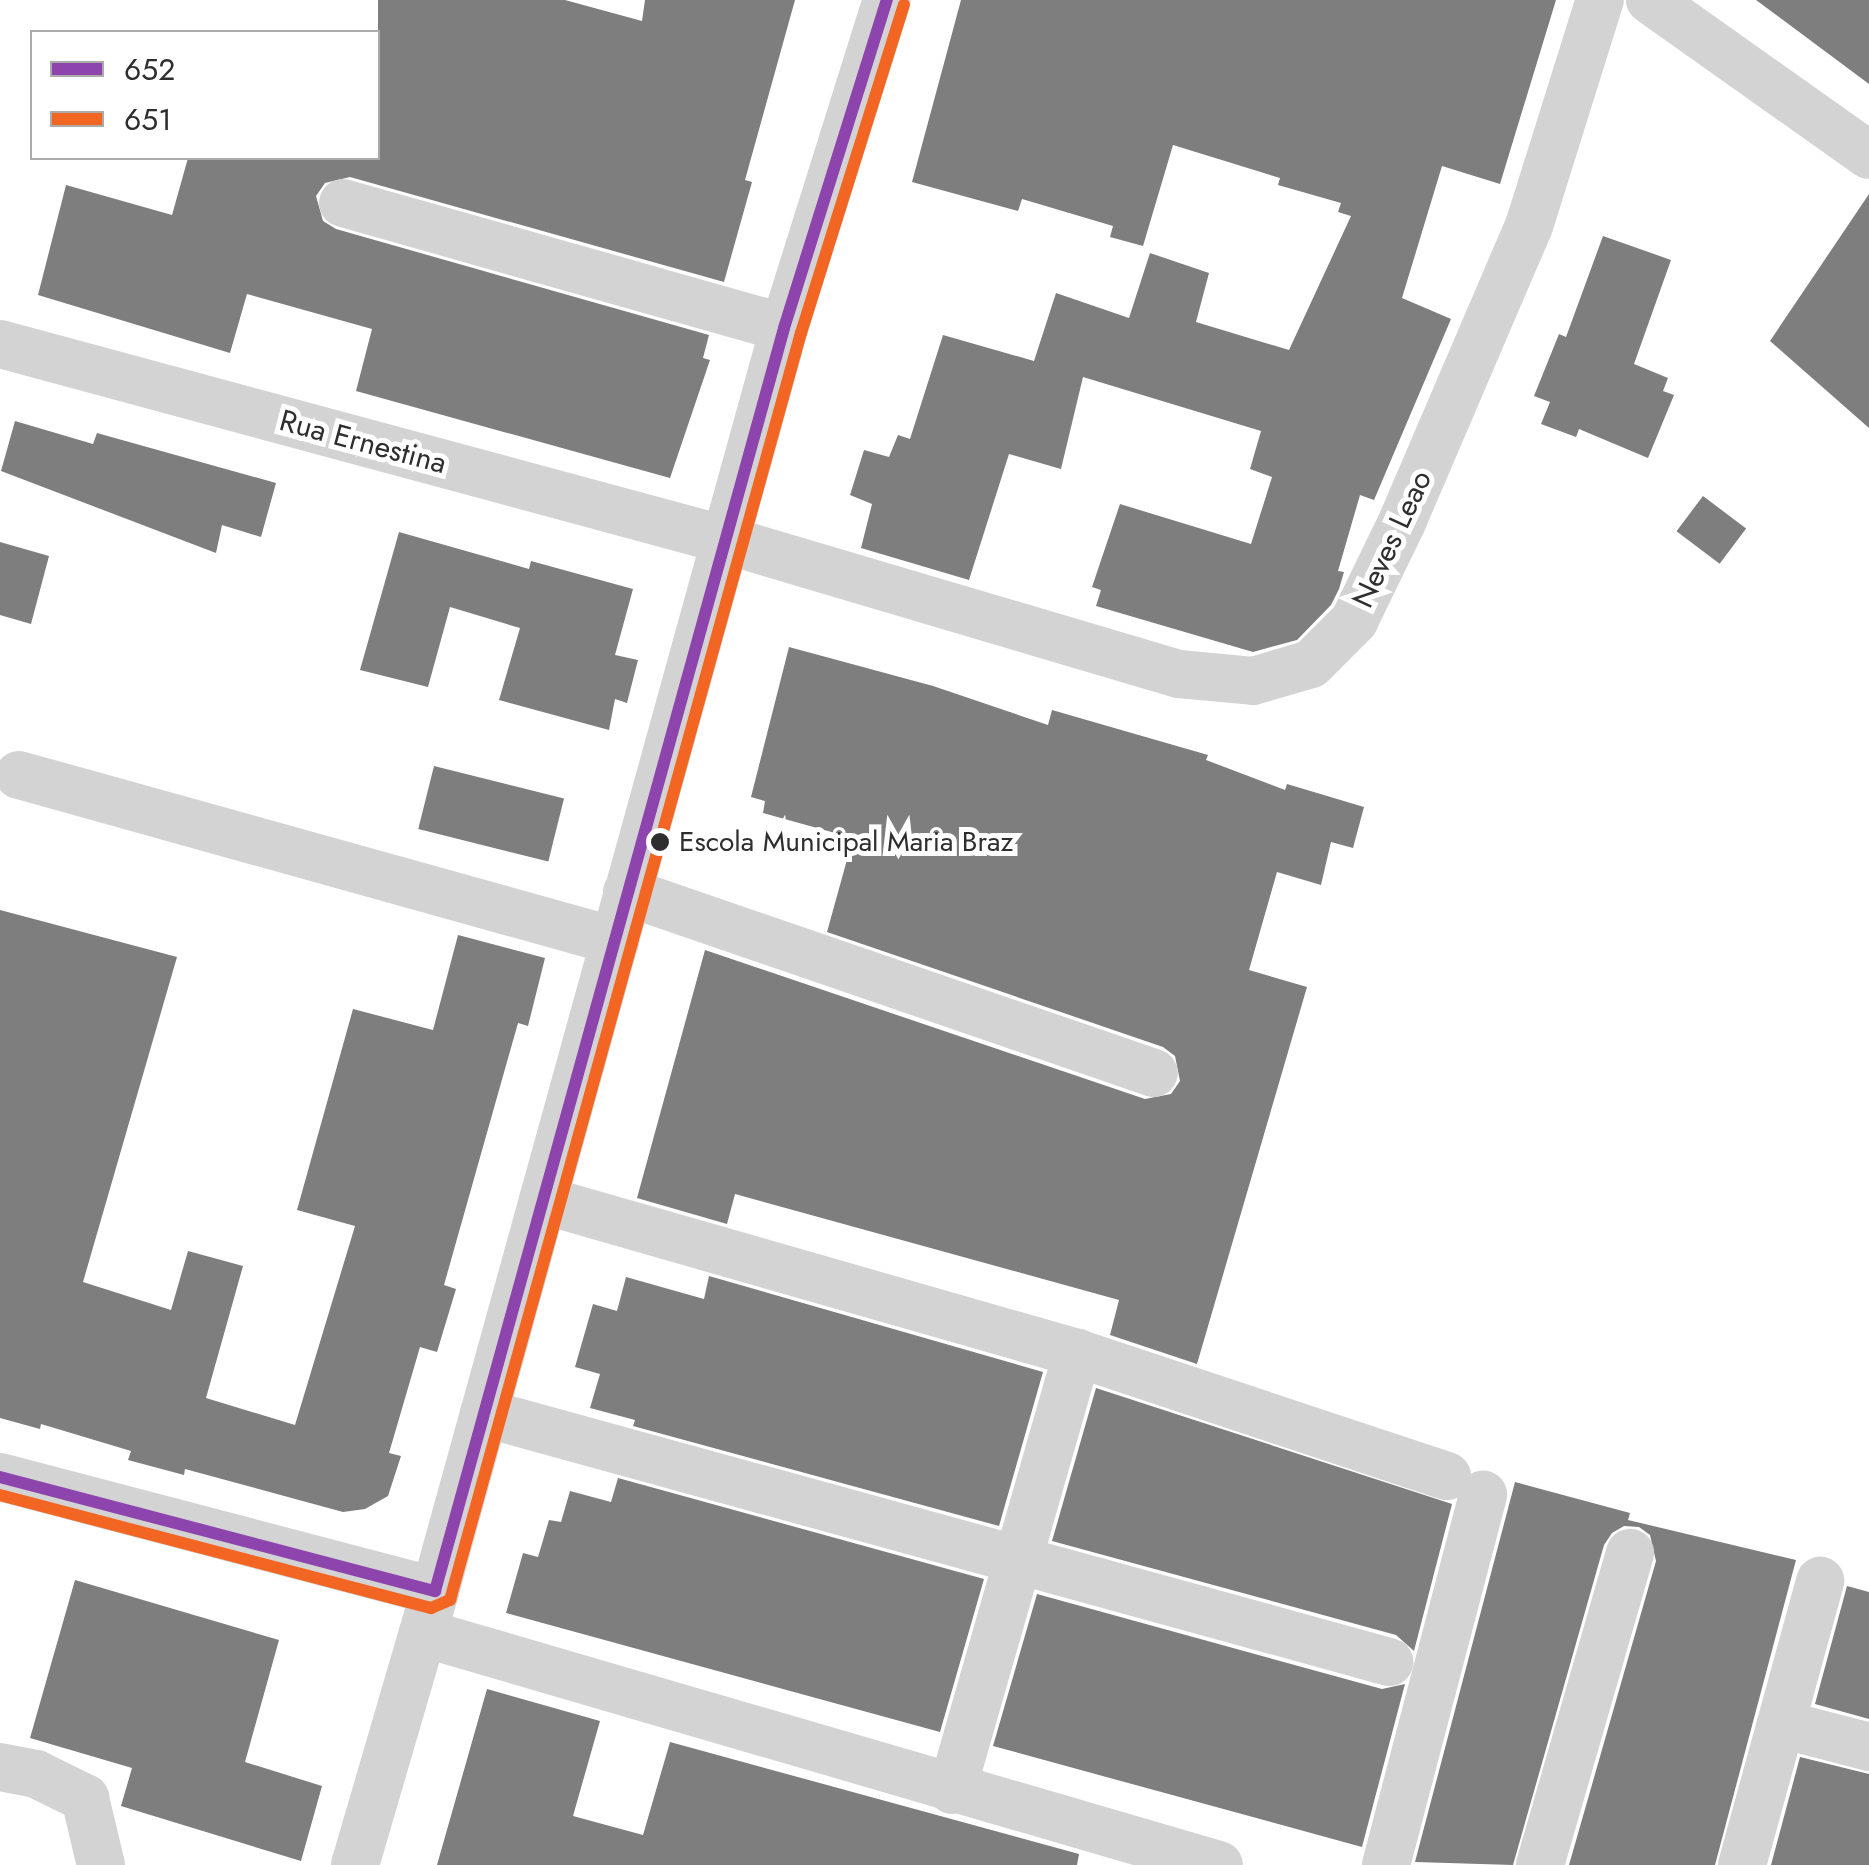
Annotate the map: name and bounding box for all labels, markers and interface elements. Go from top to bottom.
legend [30,30,380,160]
text: 652 [124,48,175,91]
text: 651 [124,98,172,141]
street label: Rua Ernestina [276,402,450,482]
street label: Neves Leao [1345,465,1439,613]
place label: Escola Municipal Maria Braz [679,825,1013,859]
marker: Escola Municipal Maria Braz [650,832,670,852]

